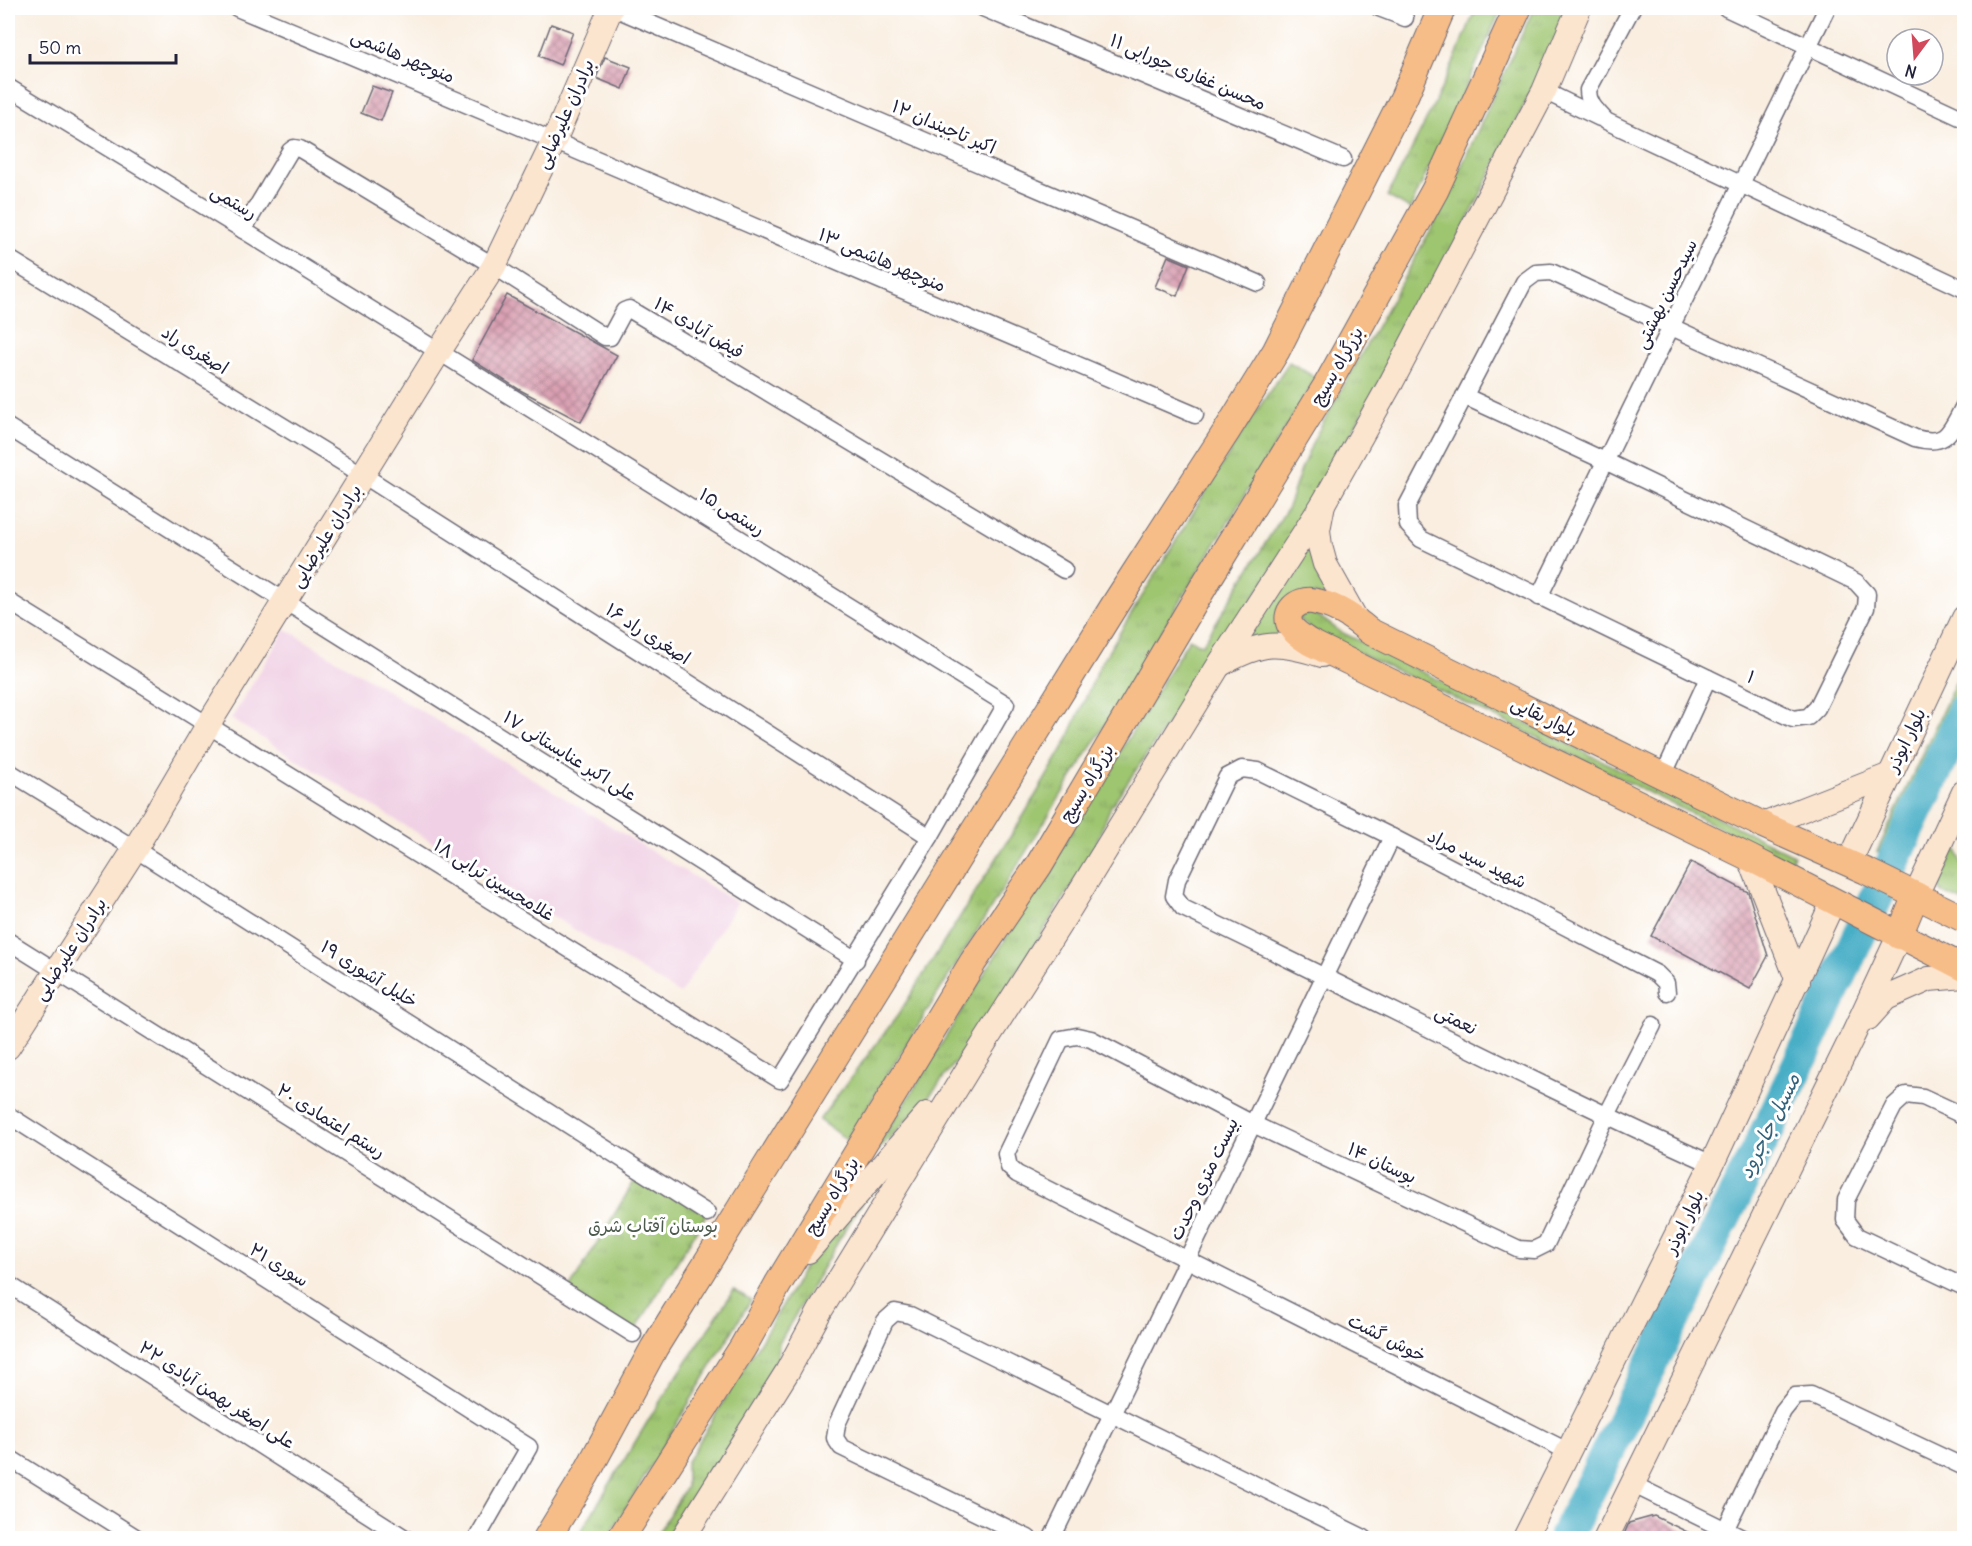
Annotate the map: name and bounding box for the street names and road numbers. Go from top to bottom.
street label: منوچهر هاشمی [347,23,459,89]
street label: محسن غفاری جورابی ۱۱ [1107,28,1270,115]
street label: برادران علیرضایی [530,55,599,172]
street label: اکبر تاجبندان ۱۲ [889,94,1000,159]
street label: رستمی [207,179,262,224]
street label: منوچهر هاشمی ۱۳ [815,222,949,298]
street label: سیدحسن بهشتی [1629,235,1702,352]
street label: فیض آبادی ۱۴ [650,292,749,363]
street label: اصغری راد [158,320,233,379]
street label: بزرگراه بسیج [1305,322,1369,410]
street label: برادران علیرضایی [285,480,367,592]
street label: رستمی ۱۵ [695,482,769,541]
street label: اصغری راد ۱۶ [602,598,695,669]
street label: ۱ [1743,665,1759,688]
street label: بلوار بقایی [1508,691,1581,742]
street label: بلوار ابوذر [1879,704,1931,777]
street label: علی اکبر عنابستانی ۱۷ [499,705,641,806]
street label: بزرگراه بسیج [1054,740,1120,826]
street label: شهید سید مراد [1424,824,1531,893]
street label: غلامحسین ترابی ۱۸ [430,833,559,926]
street label: برادران علیرضایی [28,893,111,1004]
street label: خلیل آشوری ۱۹ [317,935,422,1012]
street label: نعمتی [1431,999,1481,1040]
street label: رستم اعتمادی ۲۰ [271,1078,390,1166]
street label: بیست متری وحدت [1164,1114,1243,1244]
street label: بوستان ۱۴ [1344,1137,1420,1189]
street label: بزرگراه بسیج [799,1153,865,1239]
street label: بلوار ابوذر [1657,1186,1709,1259]
street label: سوری ۲۱ [245,1237,313,1292]
street label: خوش گشت [1344,1308,1430,1367]
street label: علی اصغر بهمن آبادی ۲۲ [135,1335,300,1454]

